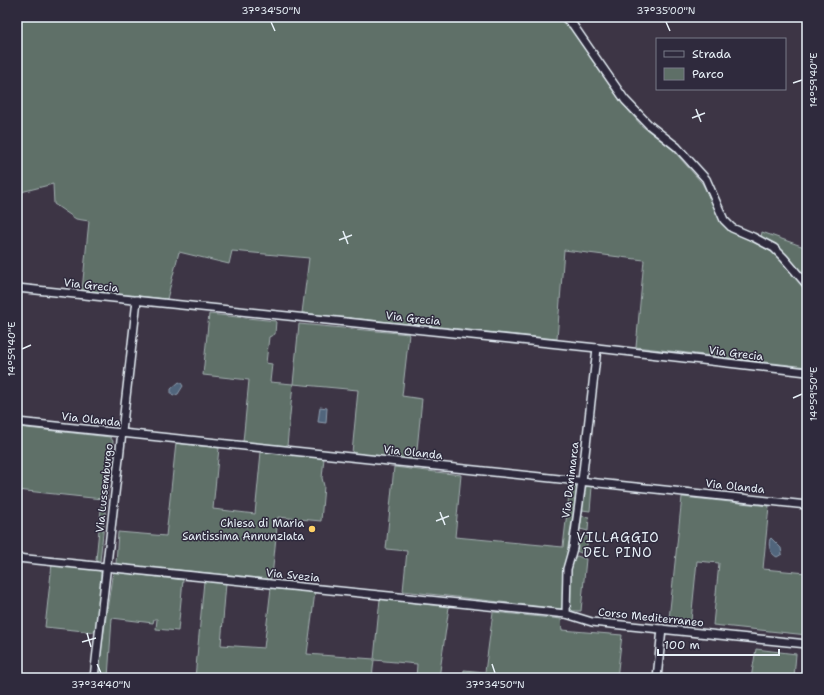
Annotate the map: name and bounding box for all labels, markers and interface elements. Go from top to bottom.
text: 37°34'50"N [241,4,301,17]
text: 37°35'00"N [637,4,695,17]
legend [656,38,786,90]
text: Strada [692,46,732,62]
text: 14°59'40"E [807,53,820,107]
text: Parco [692,66,724,82]
street label: Via Grecia [63,275,119,296]
street label: Via Grecia [385,308,441,329]
text: 14°59'40"E [5,322,18,376]
street label: Via Grecia [708,343,764,364]
text: 14°59'50"E [807,367,820,421]
street label: Via Olanda [60,409,122,430]
street label: Via Danimarca [558,441,583,519]
street label: Via Lussemburgo [92,442,117,533]
street label: Via Olanda [382,442,444,463]
street label: Via Olanda [704,476,766,497]
place label: Chiesa di Maria Santissima Annunziata [182,516,304,544]
marker: Chiesa di Maria Santissima Annunziata [307,524,317,534]
district label: VILLAGGIO DEL PINO [576,529,660,561]
street label: Via Svezia [265,565,321,586]
street label: Corso Mediterraneo [597,604,705,631]
scale bar [658,631,779,657]
text: 100 m [664,637,700,653]
text: 37°34'40"N [71,678,131,691]
text: 37°34'50"N [465,678,525,691]

